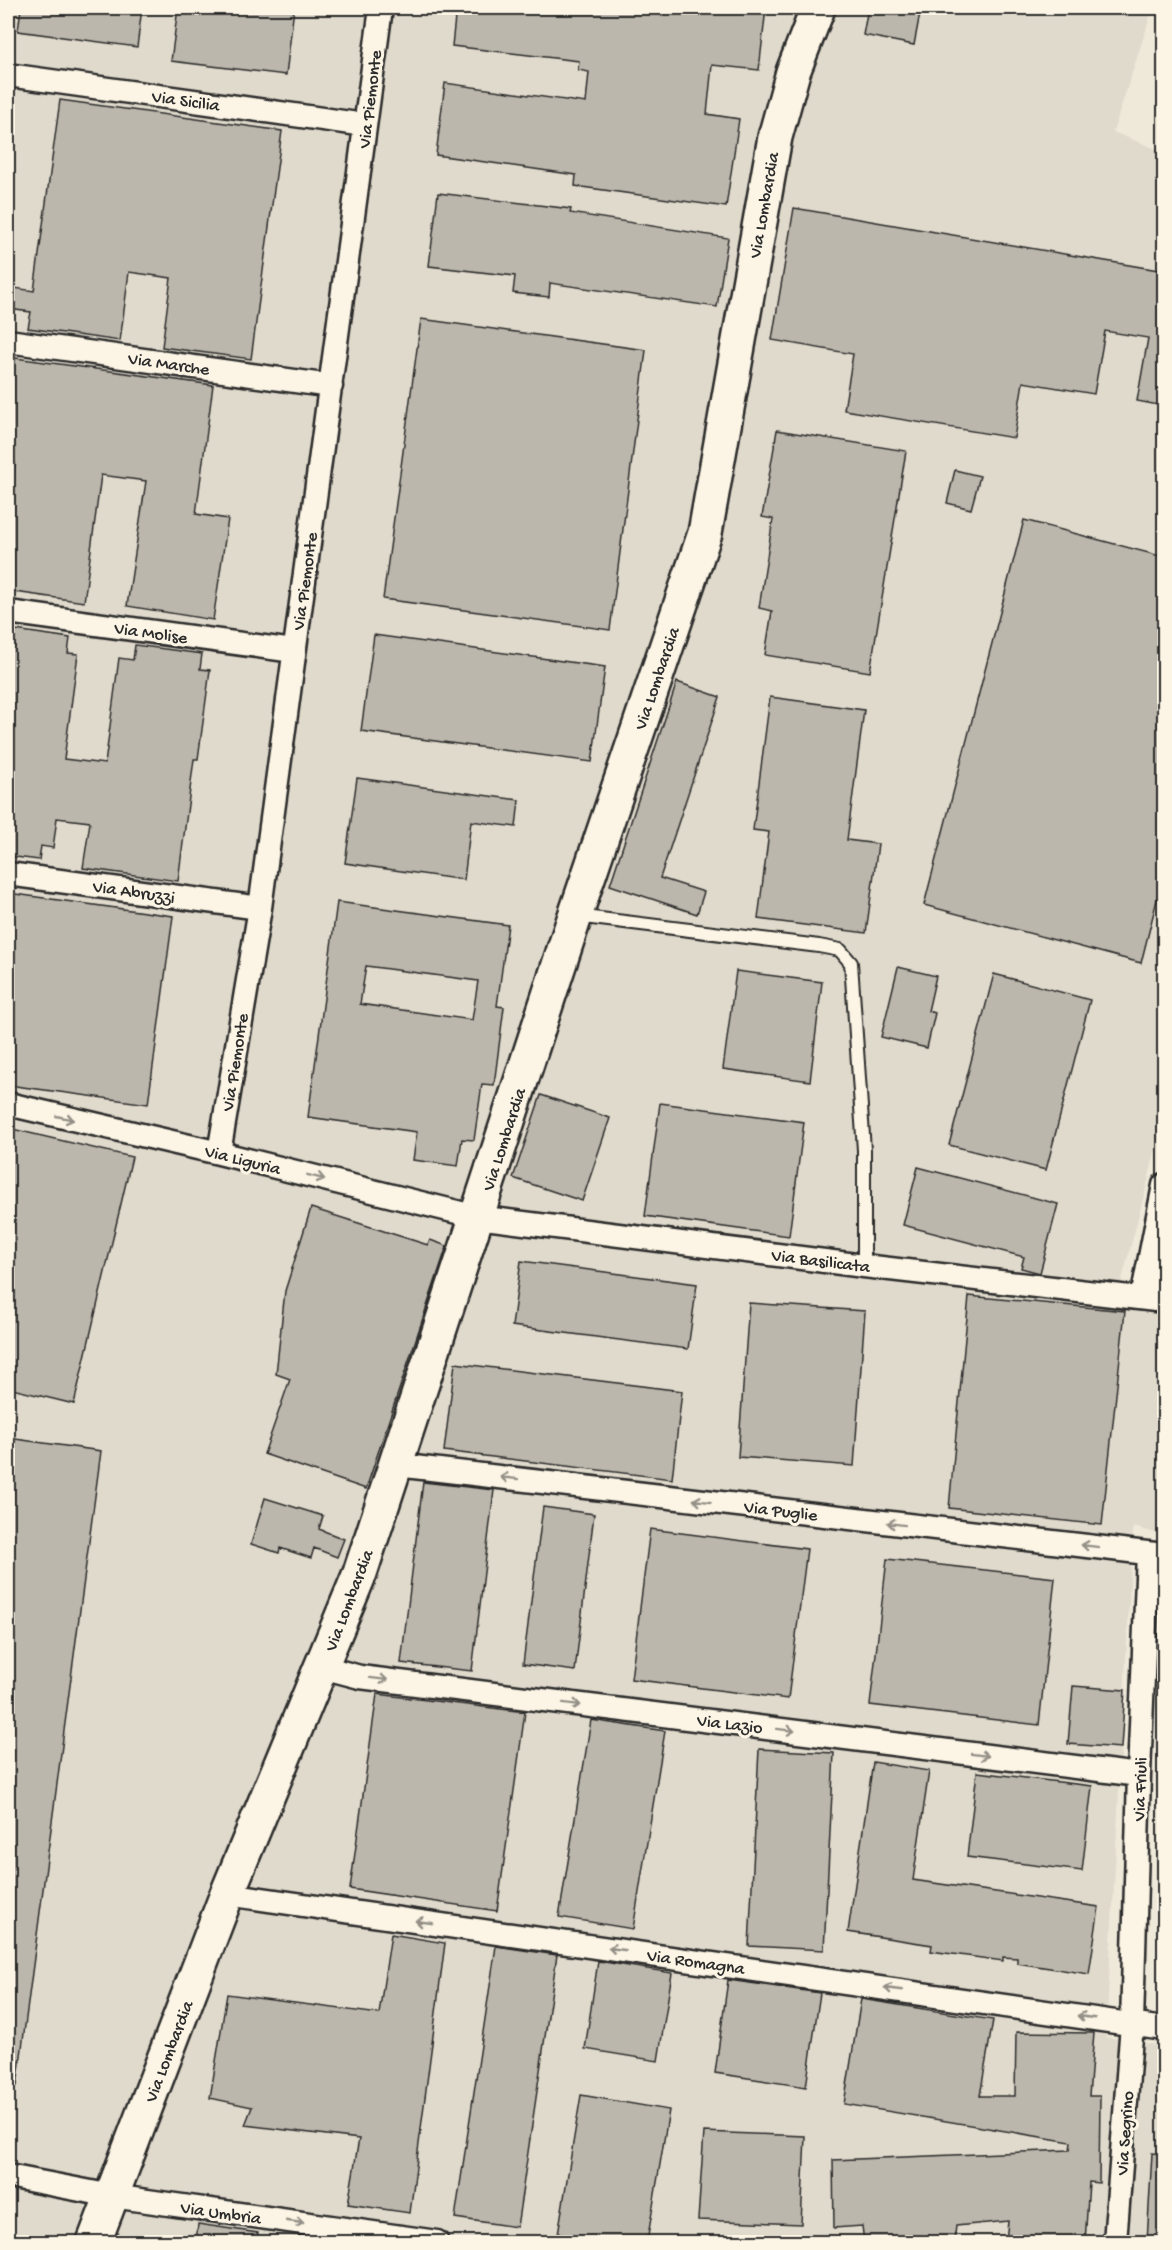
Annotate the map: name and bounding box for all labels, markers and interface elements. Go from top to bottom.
street label: Via Piemonte [355,48,388,151]
street label: Via Sicilia [149,87,222,118]
street label: Via Lombardia [746,150,785,261]
street label: Via Marche [126,349,211,382]
street label: Via Piemonte [289,530,324,633]
street label: Via Molise [112,619,189,650]
street label: Via Lombardia [631,624,686,734]
street label: Via Abruzzi [90,877,176,910]
street label: Via Piemonte [218,1011,255,1114]
street label: Via Lombardia [479,1085,532,1195]
one-way arrow [55,1112,74,1124]
street label: Via Liguria [201,1142,284,1181]
one-way arrow [306,1172,325,1184]
street label: Via Basilicata [769,1246,872,1279]
one-way arrow [499,1472,519,1483]
one-way arrow [693,1495,713,1506]
street label: Via Puglie [742,1497,819,1527]
one-way arrow [887,1518,906,1529]
one-way arrow [1080,1541,1100,1552]
street label: Via Lombardia [321,1546,380,1656]
one-way arrow [368,1674,388,1685]
one-way arrow [562,1698,582,1709]
street label: Via Lazio [695,1711,764,1740]
one-way arrow [776,1725,796,1736]
one-way arrow [970,1749,989,1760]
street label: Via Friuli [1130,1757,1153,1822]
one-way arrow [414,1917,434,1928]
one-way arrow [607,1944,627,1955]
street label: Via Romagna [644,1946,747,1981]
one-way arrow [884,1983,903,1994]
street label: Via Lombardia [141,1997,200,2107]
one-way arrow [1076,2012,1096,2023]
street label: Via Segrino [1113,2090,1140,2177]
street label: Via Umbria [178,2198,263,2231]
one-way arrow [284,2217,304,2228]

